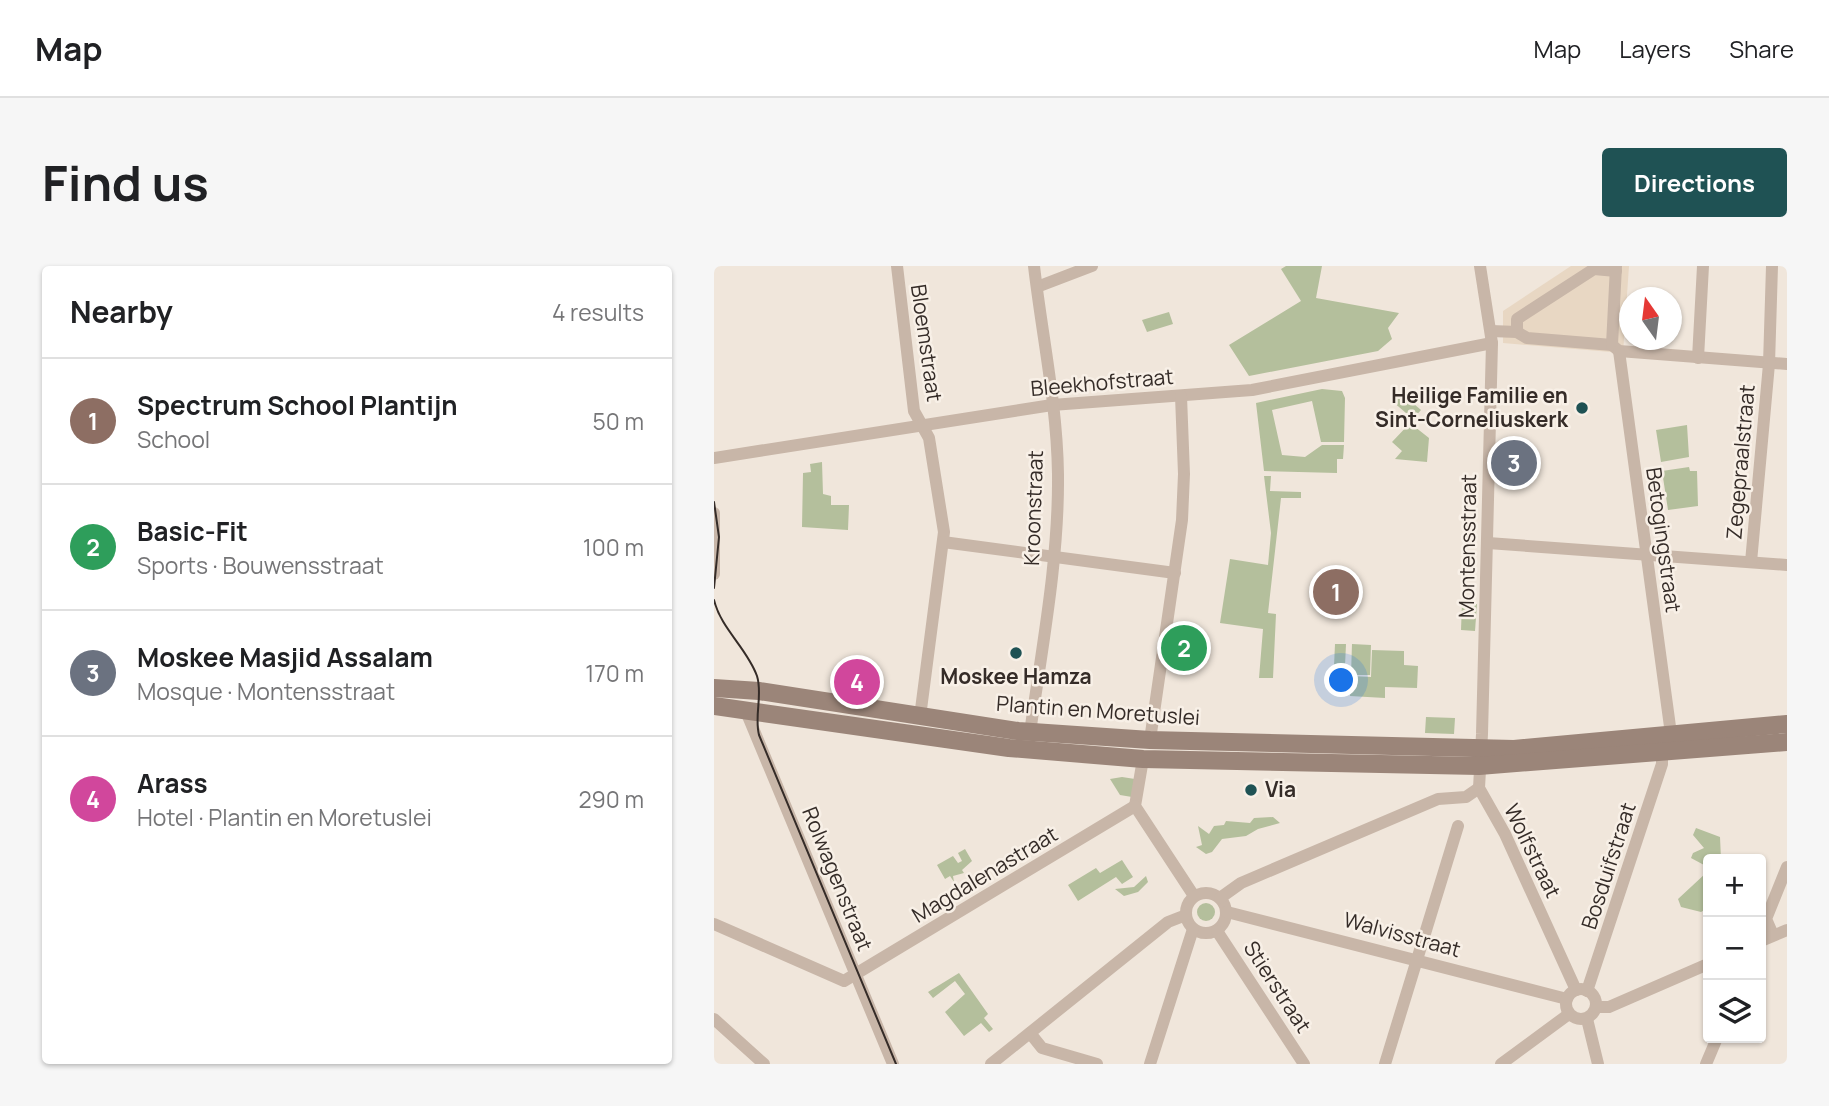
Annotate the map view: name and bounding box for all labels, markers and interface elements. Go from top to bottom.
text: Map [35,26,103,71]
text: Map [1534,32,1581,65]
text: Layers [1619,32,1691,65]
text: Share [1729,32,1794,65]
button: Directions [1602,148,1787,217]
text: Find us [42,149,209,216]
street label: Bloemstraat [905,282,949,403]
north arrow [1619,287,1682,350]
text: Nearby [70,291,173,332]
text: 4 results [552,296,644,328]
street label: Bleekhofstraat [1029,362,1175,402]
place label: Heilige Familie en Sint-Corneliuskerk [1375,381,1569,433]
street label: Zegepraalstraat [1719,383,1761,541]
text: Spectrum School Plantijn [137,387,458,423]
marker: Heilige Familie en Sint-Corneliuskerk [1574,400,1590,416]
text: 1 [88,405,98,437]
text: 50 m [593,405,644,437]
text: School [137,423,210,455]
pin: 3 [1491,437,1537,489]
street label: Kroonstraat [1017,450,1049,566]
street label: Betogingstraat [1640,466,1688,614]
street label: Montensstraat [1452,474,1482,618]
text: Basic-Fit [137,513,248,549]
text: 2 [86,531,100,563]
text: 100 m [583,531,644,563]
text: Sports · Bouwensstraat [137,549,384,581]
pin: 1 [1313,566,1359,618]
pin: 2 [1161,622,1207,674]
text: Moskee Masjid Assalam [137,639,433,675]
marker: Moskee Hamza [1008,645,1024,661]
pin: 4 [834,656,880,708]
text: 3 [86,657,100,689]
text: 170 m [585,657,644,689]
place label: Moskee Hamza [940,662,1092,690]
your location [1324,663,1358,697]
text: Mosque · Montensstraat [137,675,395,707]
street label: Plantin en Moretuslei [995,689,1201,731]
text: Arass [137,765,208,801]
place label: Via [1265,775,1296,803]
marker: Via [1243,782,1259,798]
text: 4 [86,783,100,815]
text: 290 m [578,783,644,815]
street label: Wolfstraat [1498,799,1568,902]
street label: Bosduifstraat [1574,799,1642,933]
text: Hotel · Plantin en Moretuslei [137,801,432,833]
street label: Rolwagenstraat [796,802,880,955]
street label: Magdalenastraat [906,820,1062,929]
map controls [1703,854,1766,1043]
button: + [1703,854,1766,917]
street label: Walvisstraat [1341,905,1464,963]
button: − [1703,917,1766,980]
street label: Stierstraat [1238,935,1318,1038]
button: layers [1703,980,1766,1043]

